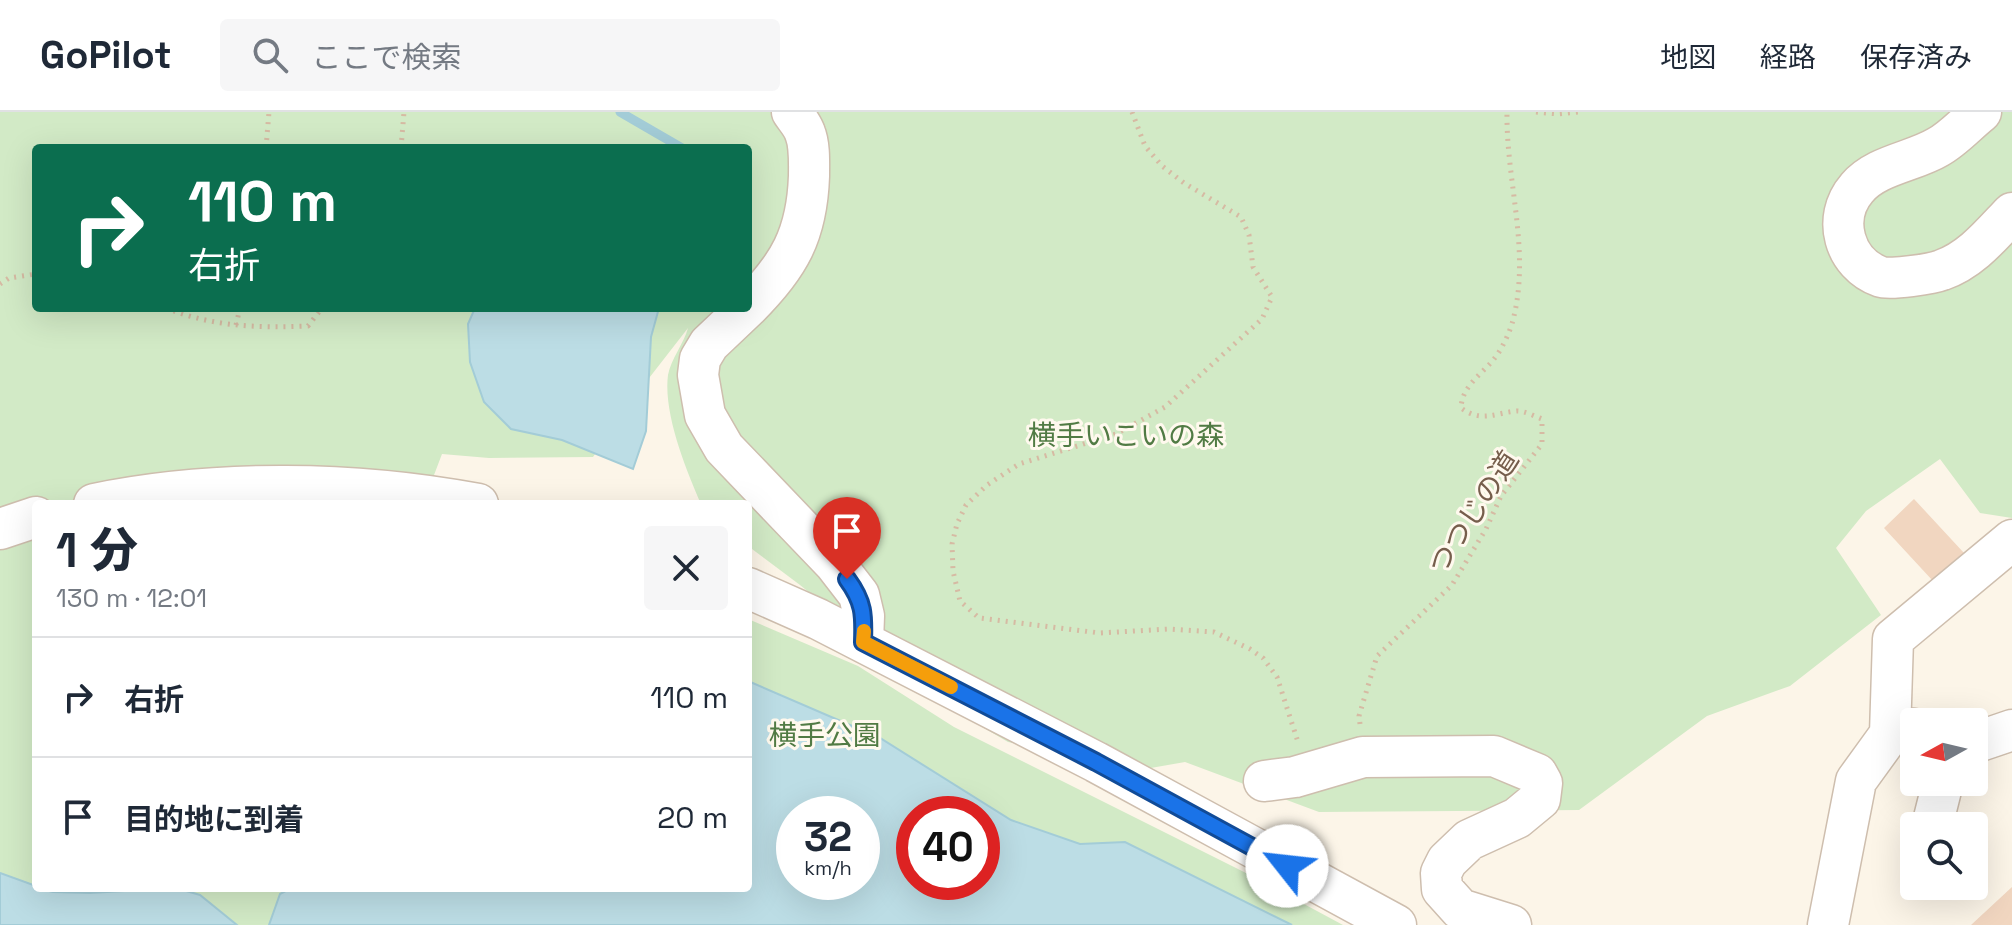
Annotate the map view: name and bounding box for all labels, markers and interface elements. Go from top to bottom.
search box [220,19,780,91]
text: GoPilot [40,31,172,79]
icon: search [248,33,292,77]
text: ここで検索 [312,38,462,77]
text: 地図 [1660,39,1716,75]
text: 経路 [1760,39,1816,75]
text: 保存済み [1860,39,1972,75]
text: 110 m [188,166,337,237]
icon: right [56,176,160,280]
text: 右折 [188,243,260,289]
park label: 横手いこいの森 [1028,417,1224,453]
street label: つつじの道 [1420,443,1526,581]
pin [813,497,881,579]
icon: arrive [825,509,869,553]
text: 1 分 [56,520,138,581]
button: close [644,526,728,610]
text: 130 m · 12:01 [56,581,207,615]
icon: right [56,675,100,719]
text: 110 m [650,678,728,717]
text: 右折 [124,680,184,719]
north arrow [1900,708,1988,796]
map controls [1900,708,1988,900]
park label: 横手公園 [769,717,881,753]
icon: arrive [56,795,100,839]
speed limit sign: 40 [896,796,1000,900]
text: 20 m [657,798,728,837]
text: 目的地に到着 [124,800,304,839]
text: 32 [804,812,852,863]
button: search [1900,812,1988,900]
position arrow [1245,824,1329,908]
text: km/h [804,855,852,881]

